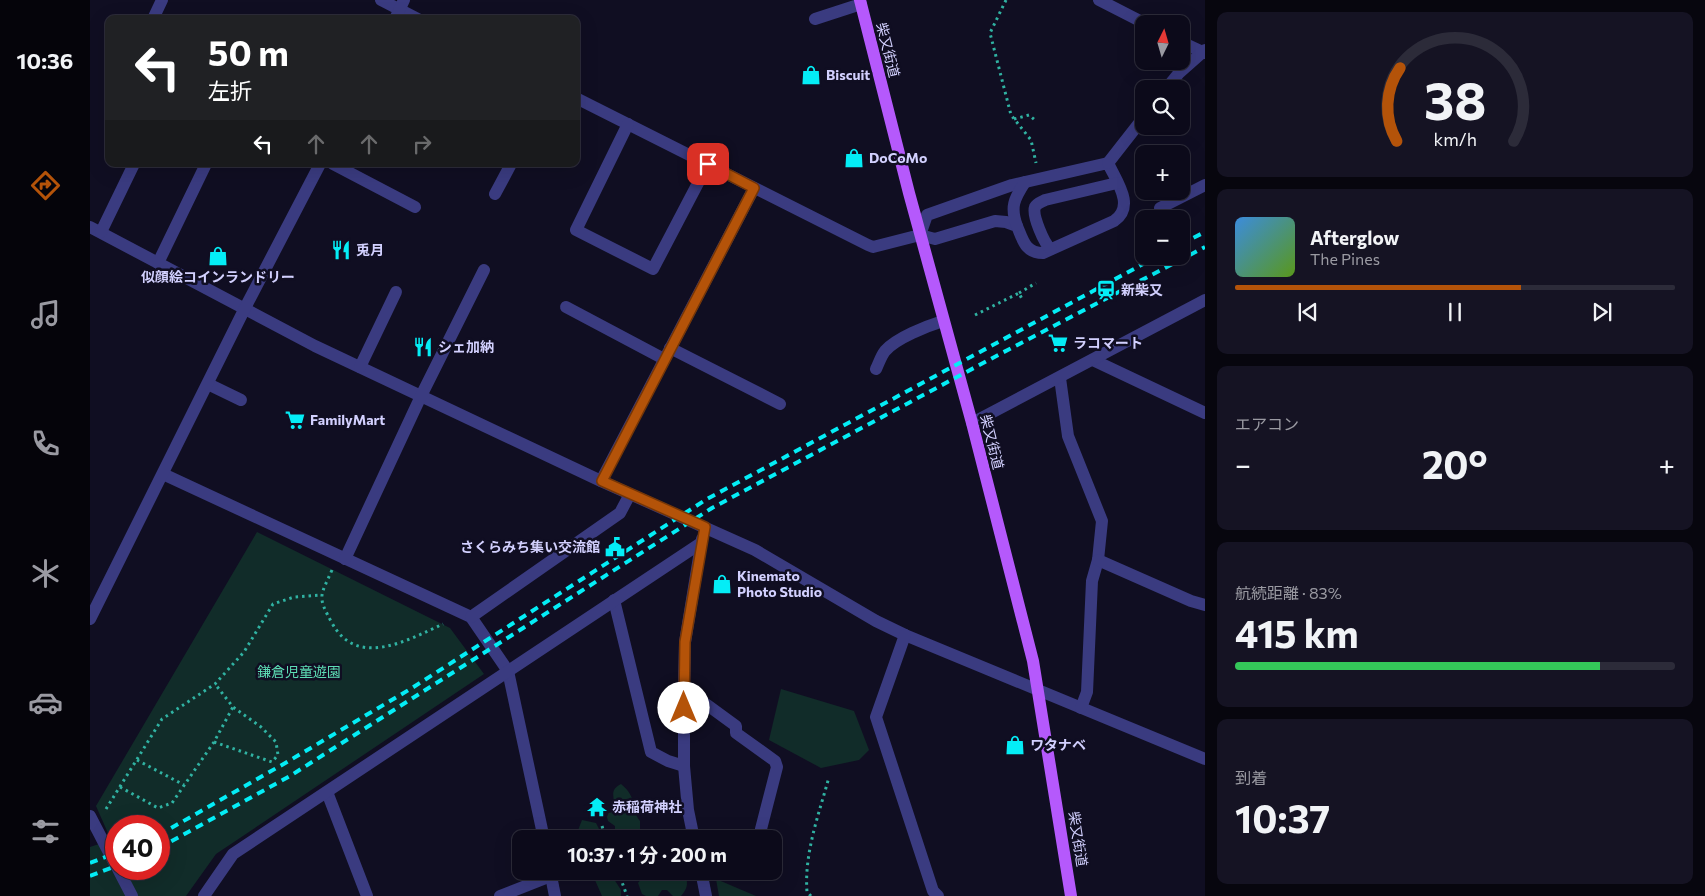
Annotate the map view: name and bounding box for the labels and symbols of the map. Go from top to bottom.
north arrow [1135,15,1190,70]
street label: 柴又街道 [873,21,904,79]
shop icon: Biscuit [800,64,822,86]
place label: Biscuit [826,66,870,83]
pin [687,143,729,185]
shop icon: DoCoMo [843,147,865,169]
place label: DoCoMo [869,149,927,166]
restaurant icon: 兎月 [330,239,352,261]
place label: 兎月 [356,241,384,258]
shop icon: 似顔絵コインランドリー [207,245,229,267]
place label: 似顔絵コインランドリー [141,268,295,285]
station icon: 新柴又 [1095,279,1117,301]
place label: 新柴又 [1121,281,1163,298]
supermarket icon: ラコマート [1047,332,1069,354]
place label: ラコマート [1073,334,1143,351]
restaurant icon: シェ加納 [412,336,434,358]
place label: シェ加納 [438,338,494,355]
supermarket icon: FamilyMart [284,409,306,431]
place label: FamilyMart [310,411,385,428]
street label: 柴又街道 [977,413,1008,471]
public building icon: さくらみち集い交流館 [604,536,626,558]
place label: さくらみち集い交流館 [460,538,600,555]
place label: Kinemato Photo Studio [737,567,822,600]
shop icon: Kinemato Photo Studio [711,573,733,595]
park label: 鎌倉児童遊園 [257,663,341,680]
position arrow [657,681,709,733]
shop icon: ワタナベ [1004,734,1026,756]
place label: ワタナベ [1030,736,1086,753]
temple icon: 赤稲荷神社 [586,796,608,818]
place label: 赤稲荷神社 [612,798,682,815]
street label: 柴又街道 [1066,810,1091,868]
speed limit sign: 40 [105,815,170,880]

